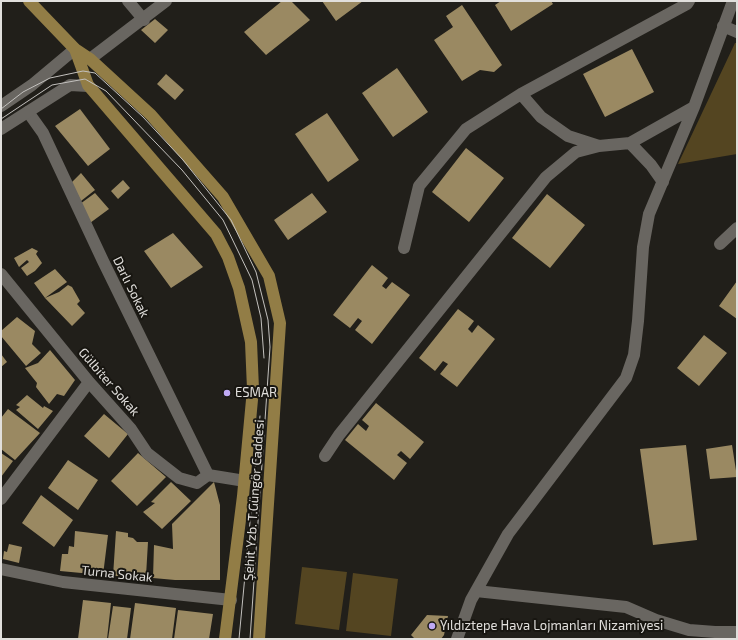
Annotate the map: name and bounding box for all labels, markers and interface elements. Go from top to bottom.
street label: Darlı Sokak [110,254,152,320]
street label: Gülbiter Sokak [75,345,143,419]
place label: ESMAR [235,385,277,401]
marker: ESMAR [222,388,232,398]
street label: Şehit Yzb. T.Güngör Caddesi [241,419,267,581]
street label: Turna Sokak [81,562,153,586]
place label: Yıldıztepe Hava Lojmanları Nizamiyesi [440,618,663,634]
marker: Yıldıztepe Hava Lojmanları Nizamiyesi [427,621,437,631]

